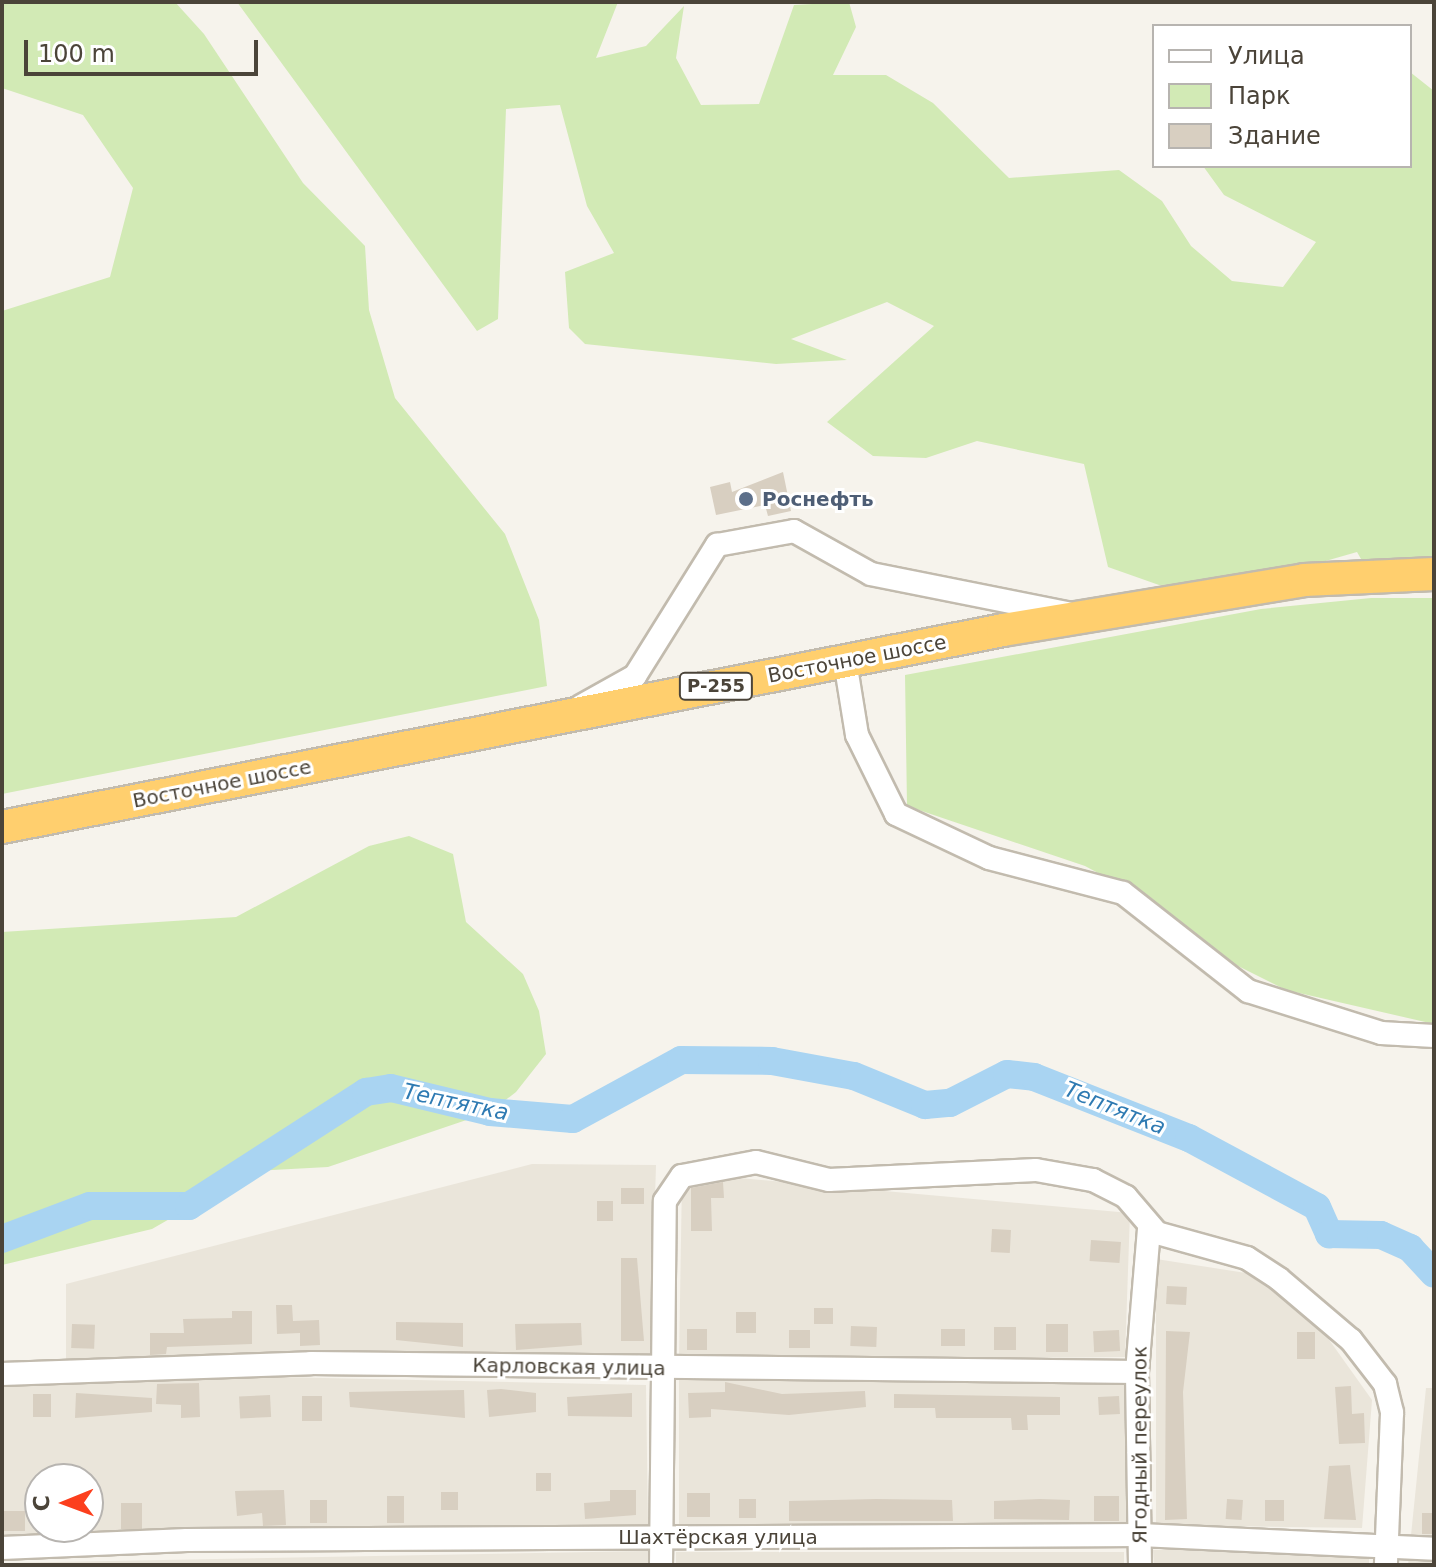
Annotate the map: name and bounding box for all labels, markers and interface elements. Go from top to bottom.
scale bar [28,24,262,74]
legend [1152,24,1412,168]
text: 100 m [38,40,115,68]
text: Улица [1228,42,1305,70]
text: Парк [1228,82,1290,110]
text: Здание [1228,122,1321,150]
place label: Роснефть [762,487,874,511]
marker: Роснефть [737,490,755,508]
street label: Восточное шоссе [766,630,948,688]
road number: Р-255 [678,672,754,700]
street label: Восточное шоссе [131,755,313,813]
water label: Тептятка [1060,1076,1170,1140]
water label: Тептятка [401,1078,511,1126]
street label: Ягодный переулок [1128,1346,1152,1544]
street label: Карловская улица [472,1353,666,1381]
north arrow [24,1463,104,1543]
text: С [29,1495,54,1512]
street label: Шахтёрская улица [618,1525,818,1549]

